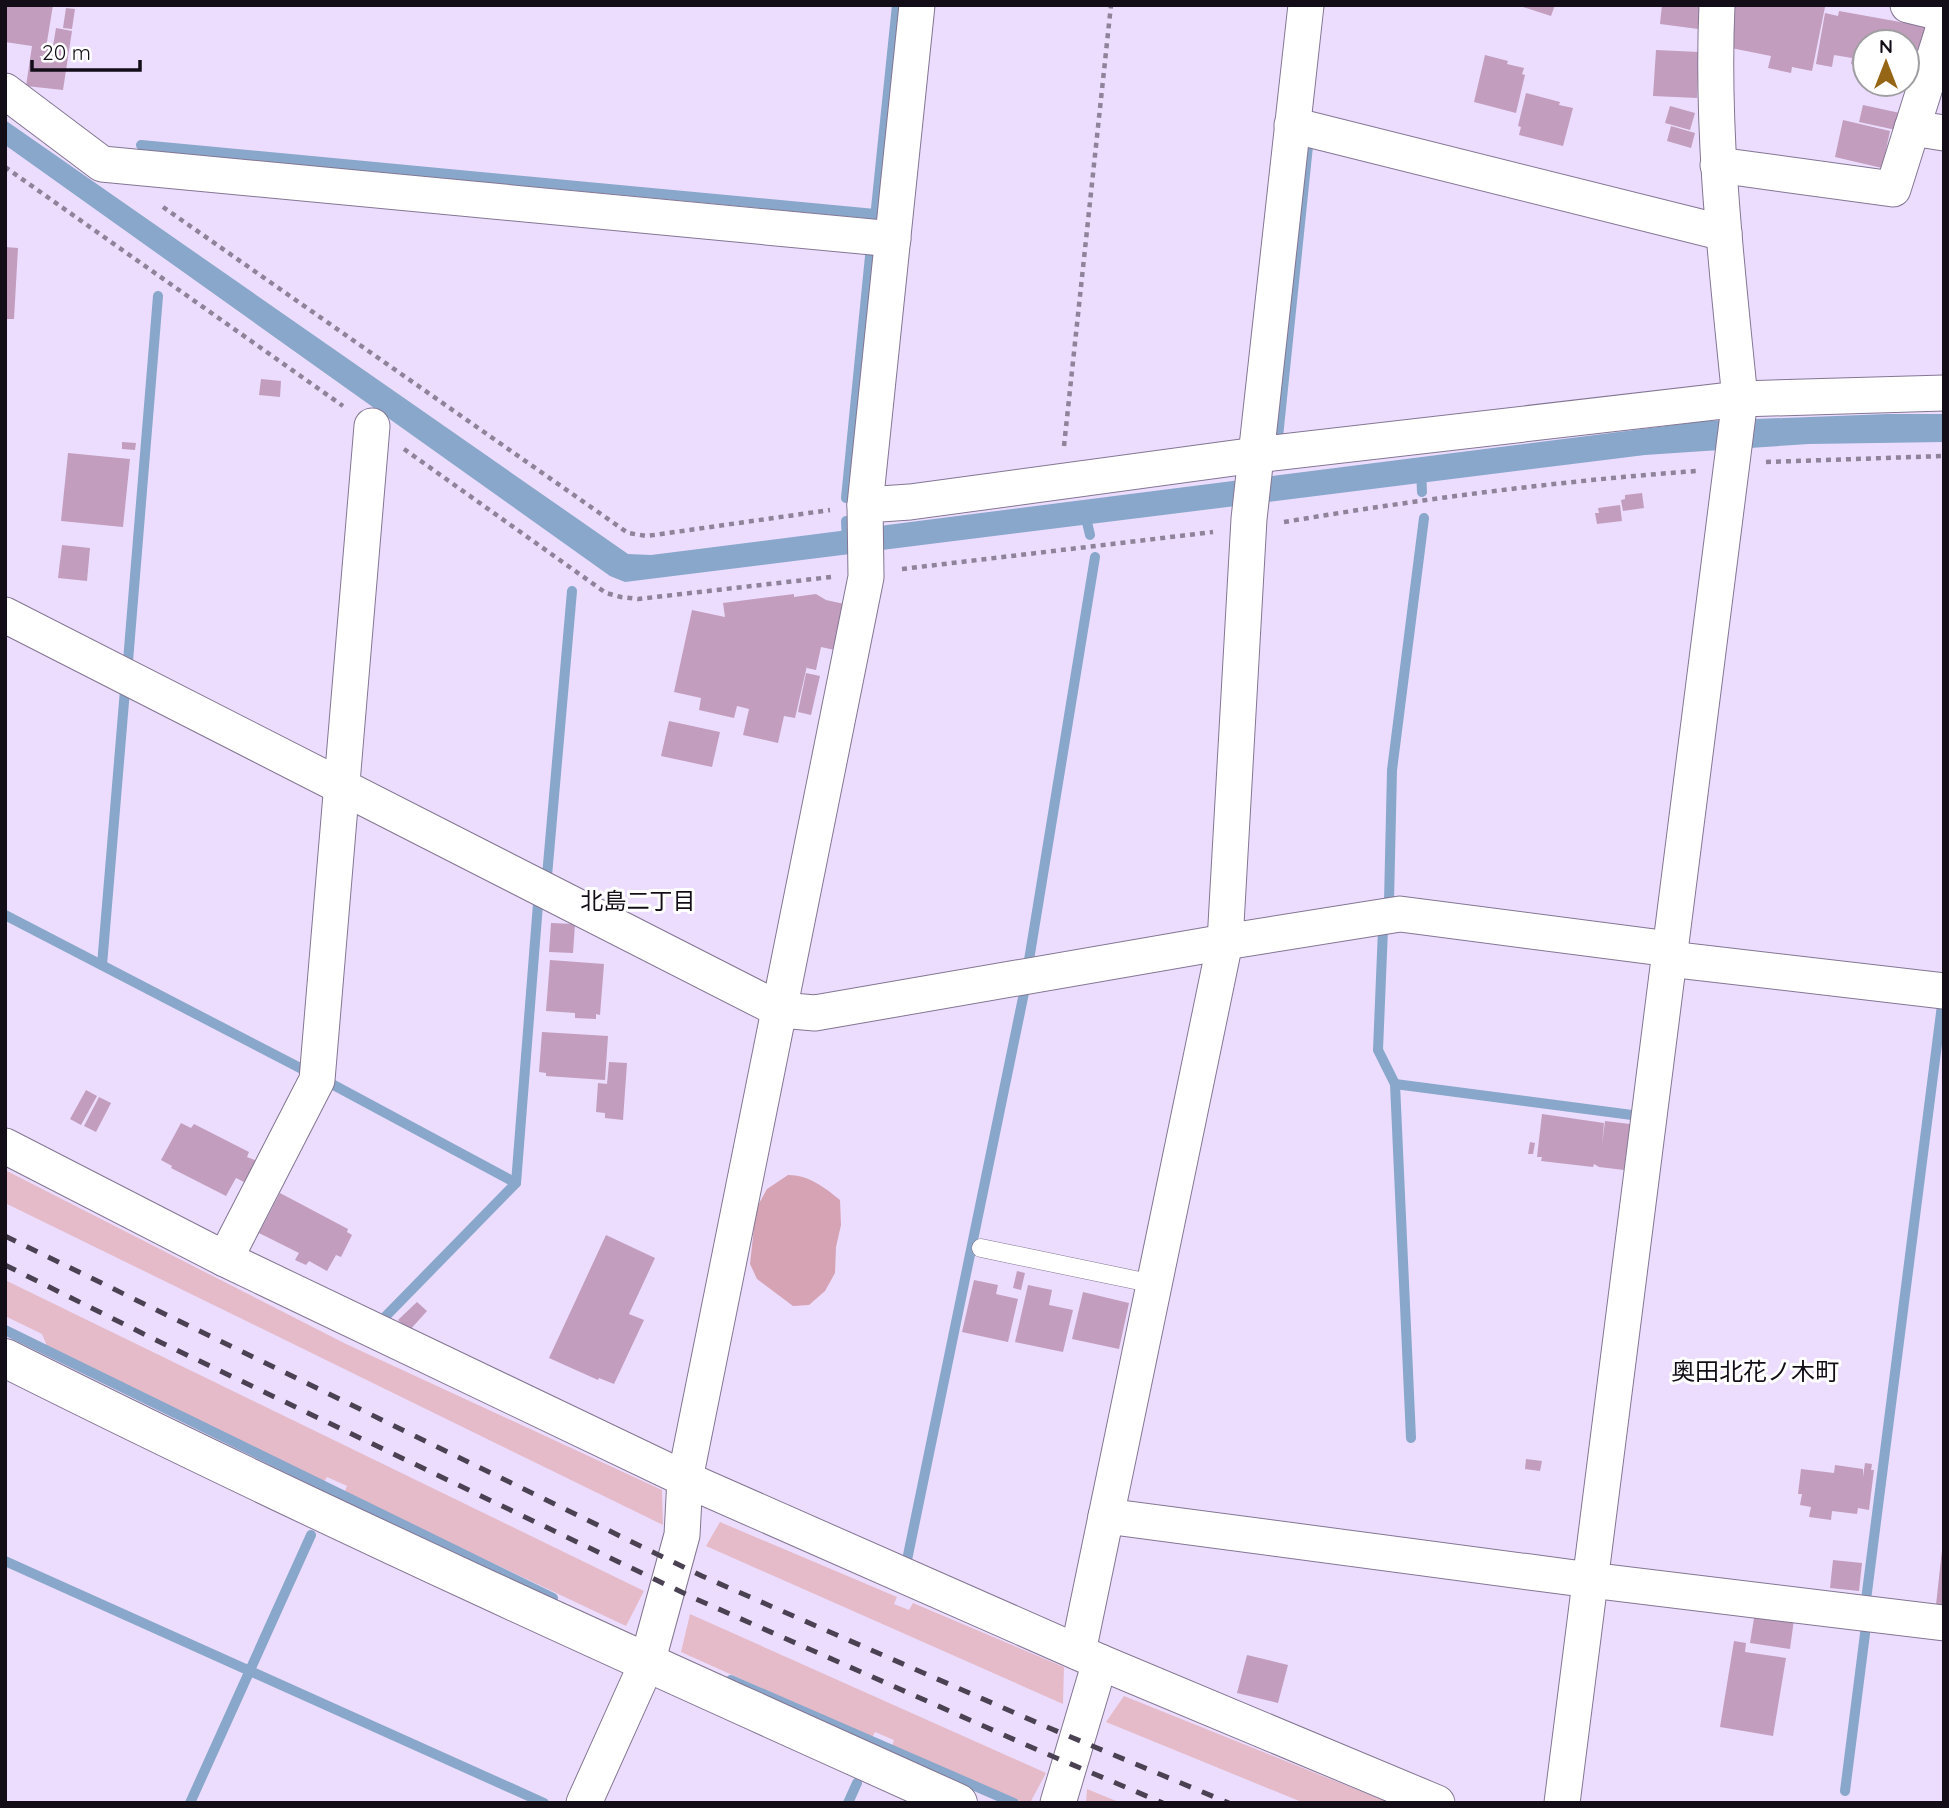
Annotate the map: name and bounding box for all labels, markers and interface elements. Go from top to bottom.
scale bar [32,28,140,72]
north arrow [1851,28,1921,98]
text: N [1879,34,1893,58]
text: 20 m [42,39,91,65]
district label: 北島二丁目 [581,886,696,915]
district label: 奥田北花ノ木町 [1671,1356,1839,1386]

